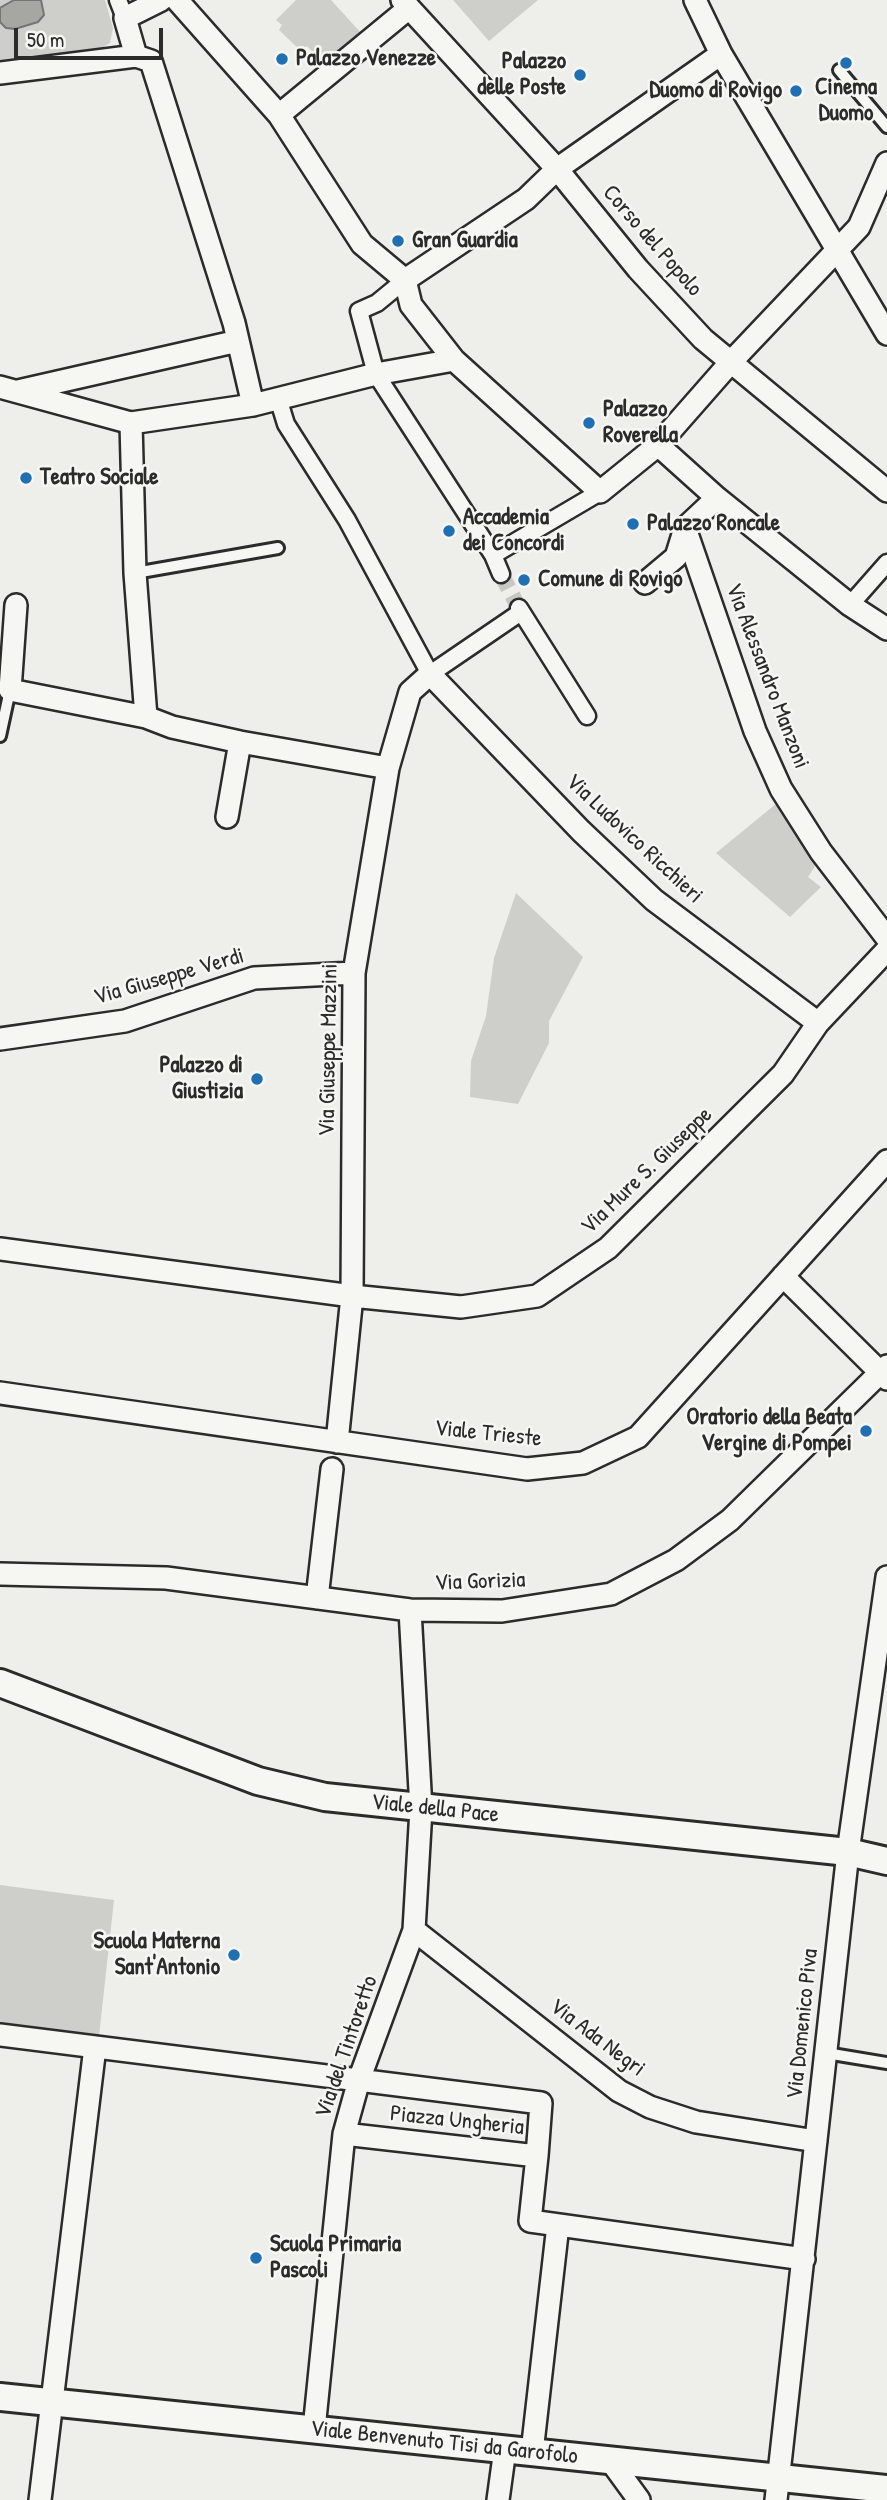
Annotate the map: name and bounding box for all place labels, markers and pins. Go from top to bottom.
place label: Palazzo Venezze [296,45,436,73]
place label: Palazzo delle Poste [477,48,566,102]
marker: Palazzo Venezze [274,51,290,67]
marker: Cinema Duomo [838,55,854,71]
marker: Palazzo delle Poste [572,67,588,83]
place label: Cinema Duomo [815,74,877,128]
place label: Duomo di Rovigo [649,77,782,105]
marker: Duomo di Rovigo [788,83,804,99]
place label: Gran Guardia [412,227,518,255]
marker: Gran Guardia [390,233,406,249]
place label: Palazzo Roverella [603,396,678,450]
marker: Palazzo Roverella [581,415,597,431]
place label: Teatro Sociale [40,464,158,492]
marker: Teatro Sociale [18,470,34,486]
place label: Accademia dei Concordi [463,504,565,558]
place label: Palazzo Roncale [647,510,780,538]
marker: Palazzo Roncale [625,516,641,532]
marker: Accademia dei Concordi [441,523,457,539]
place label: Comune di Rovigo [538,566,683,594]
marker: Comune di Rovigo [516,572,532,588]
place label: Palazzo di Giustizia [159,1052,243,1106]
marker: Palazzo di Giustizia [249,1071,265,1087]
place label: Oratorio della Beata Vergine di Pompei [686,1404,852,1458]
marker: Oratorio della Beata Vergine di Pompei [858,1423,874,1439]
place label: Scuola Materna Sant'Antonio [94,1928,220,1982]
marker: Scuola Materna Sant'Antonio [226,1947,242,1963]
place label: Scuola Primaria Pascoli [270,2231,401,2285]
marker: Scuola Primaria Pascoli [248,2250,264,2266]

